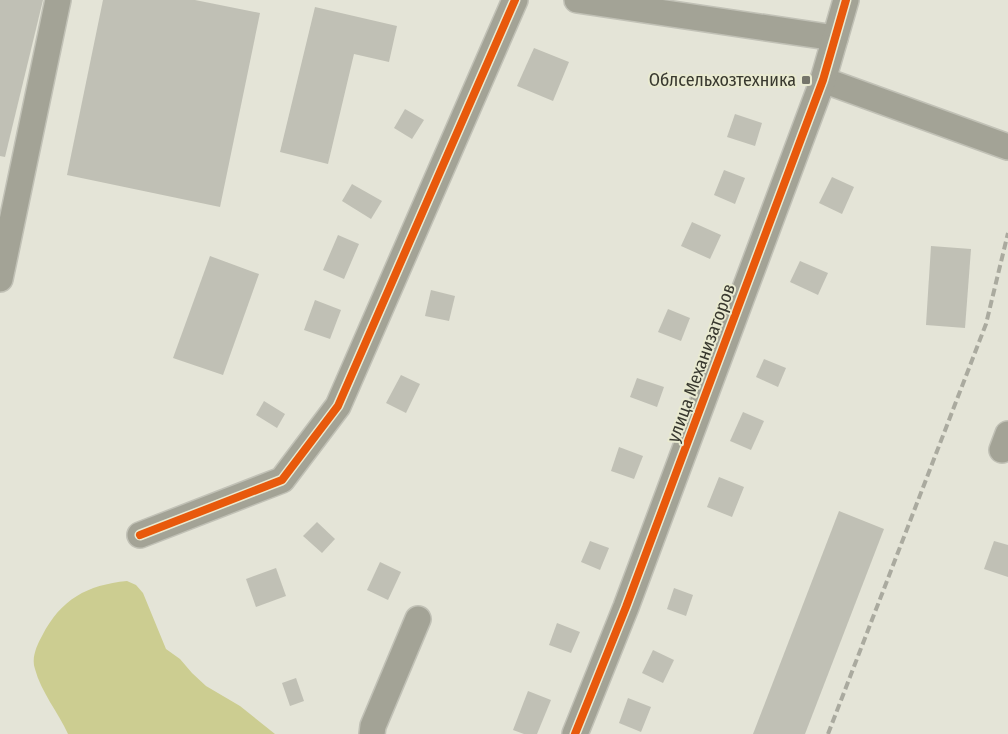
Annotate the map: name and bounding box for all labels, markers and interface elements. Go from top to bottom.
place label: Облсельхозтехника [649,69,796,91]
marker: Облсельхозтехника [800,74,812,86]
street label: улица Механизаторов [662,281,740,445]

